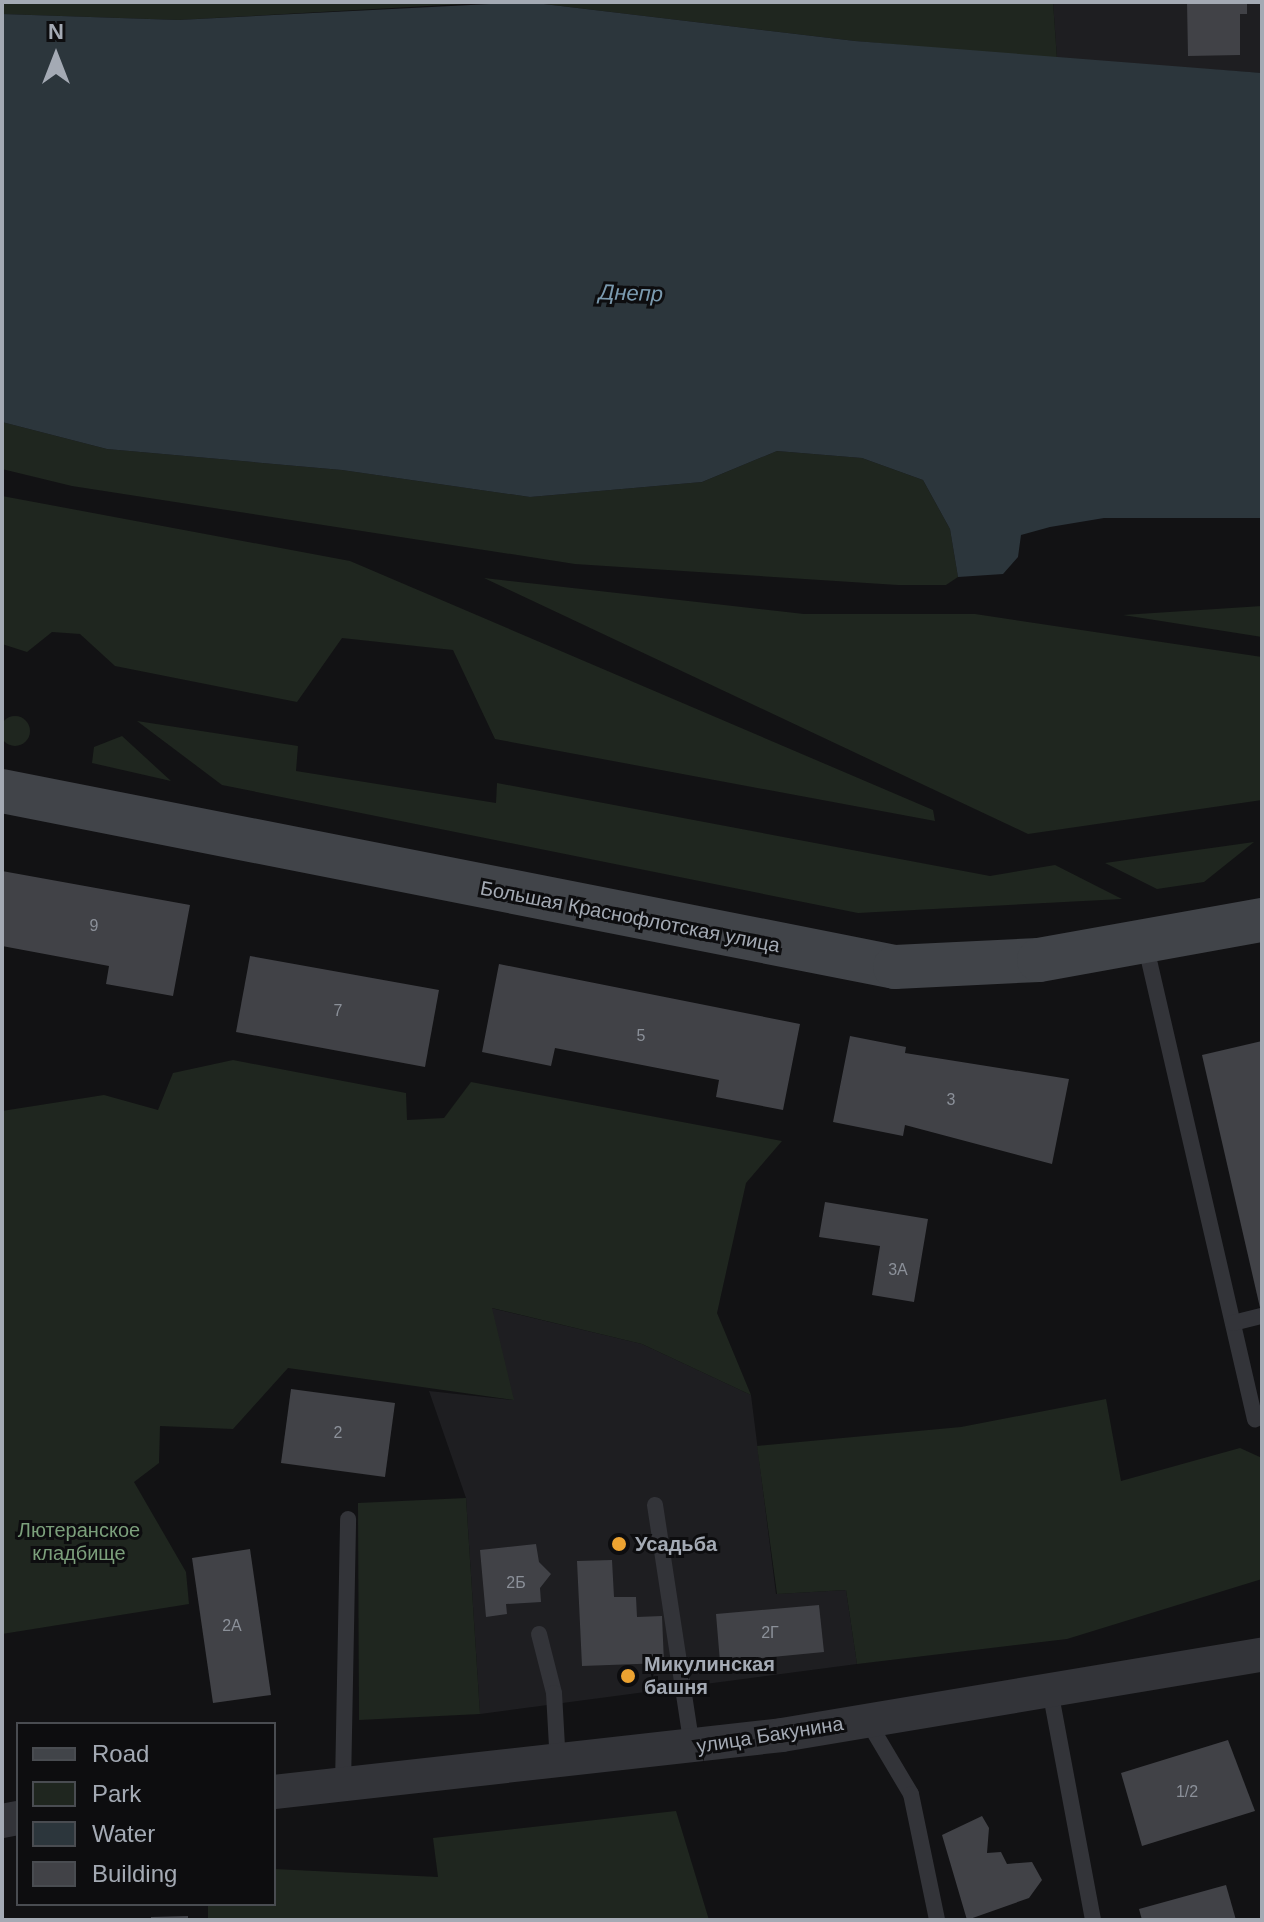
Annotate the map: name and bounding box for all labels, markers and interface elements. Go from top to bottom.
north arrow [16,16,96,96]
text: N [48,19,64,44]
water label: Днепр [598,279,664,307]
street label: Большая Краснофлотская улица [478,876,782,958]
house number: 9 [90,916,98,936]
house number: 7 [334,1001,342,1021]
house number: 5 [637,1026,645,1046]
house number: 3 [947,1090,955,1110]
house number: 3А [888,1260,908,1280]
house number: 2 [334,1423,342,1443]
park label: Лютеранское кладбище [18,1519,140,1566]
place label: Усадьба [635,1532,717,1556]
marker: Усадьба [610,1535,628,1553]
house number: 2Б [506,1573,526,1593]
house number: 2А [222,1616,242,1636]
house number: 2Г [761,1623,779,1643]
place label: Микулинская башня [644,1652,775,1699]
marker: Микулинская башня [619,1667,637,1685]
street label: улица Бакунина [695,1712,845,1758]
legend [16,1722,276,1906]
text: Road [92,1740,149,1767]
text: Park [92,1780,141,1807]
house number: 1/2 [1176,1782,1198,1802]
text: Water [92,1820,155,1847]
text: Building [92,1860,177,1887]

